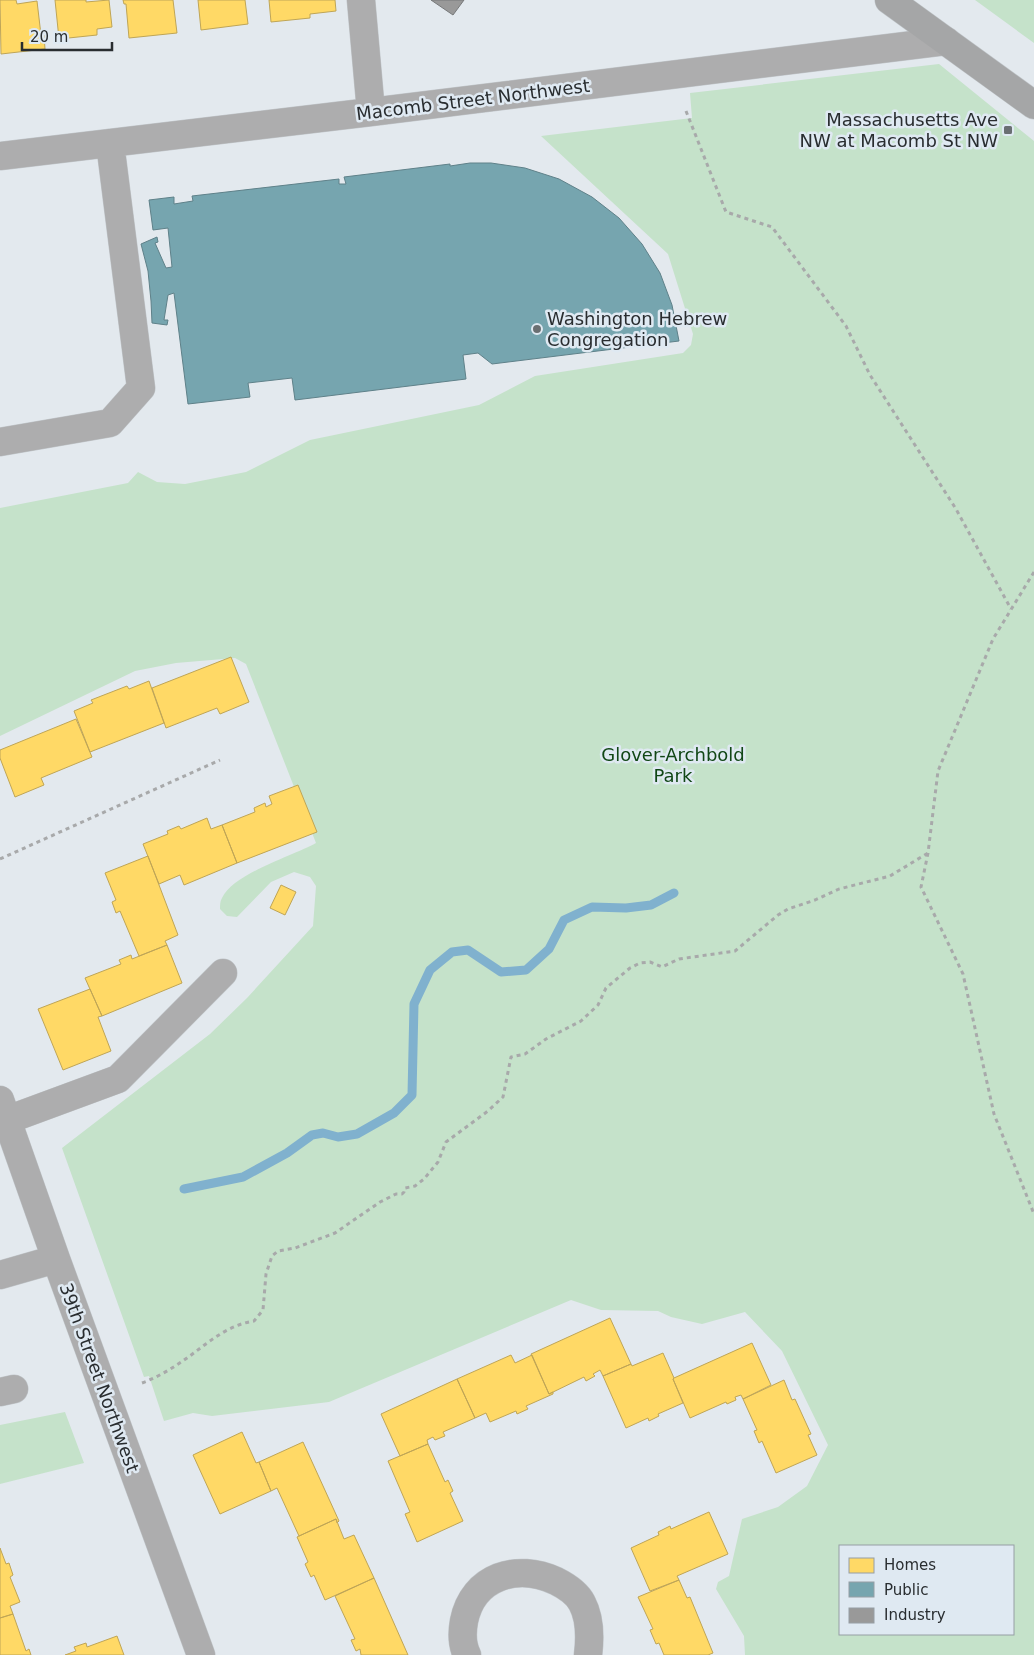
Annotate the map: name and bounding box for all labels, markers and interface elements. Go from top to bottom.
scale bar [22,20,112,52]
text: 20 m [30,28,68,46]
street label: Macomb Street Northwest [355,75,591,124]
place label: Massachusetts Ave NW at Macomb St NW [800,109,998,151]
marker: Massachusetts Ave NW at Macomb St NW [1002,124,1014,136]
place label: Washington Hebrew Congregation [547,308,727,350]
marker: Washington Hebrew Congregation [531,323,543,335]
park label: Glover-Archbold Park [601,744,745,786]
street label: 39th Street Northwest [55,1280,144,1475]
legend [839,1545,1014,1635]
text: Homes [884,1556,936,1574]
text: Public [884,1581,928,1599]
text: Industry [884,1606,946,1624]

